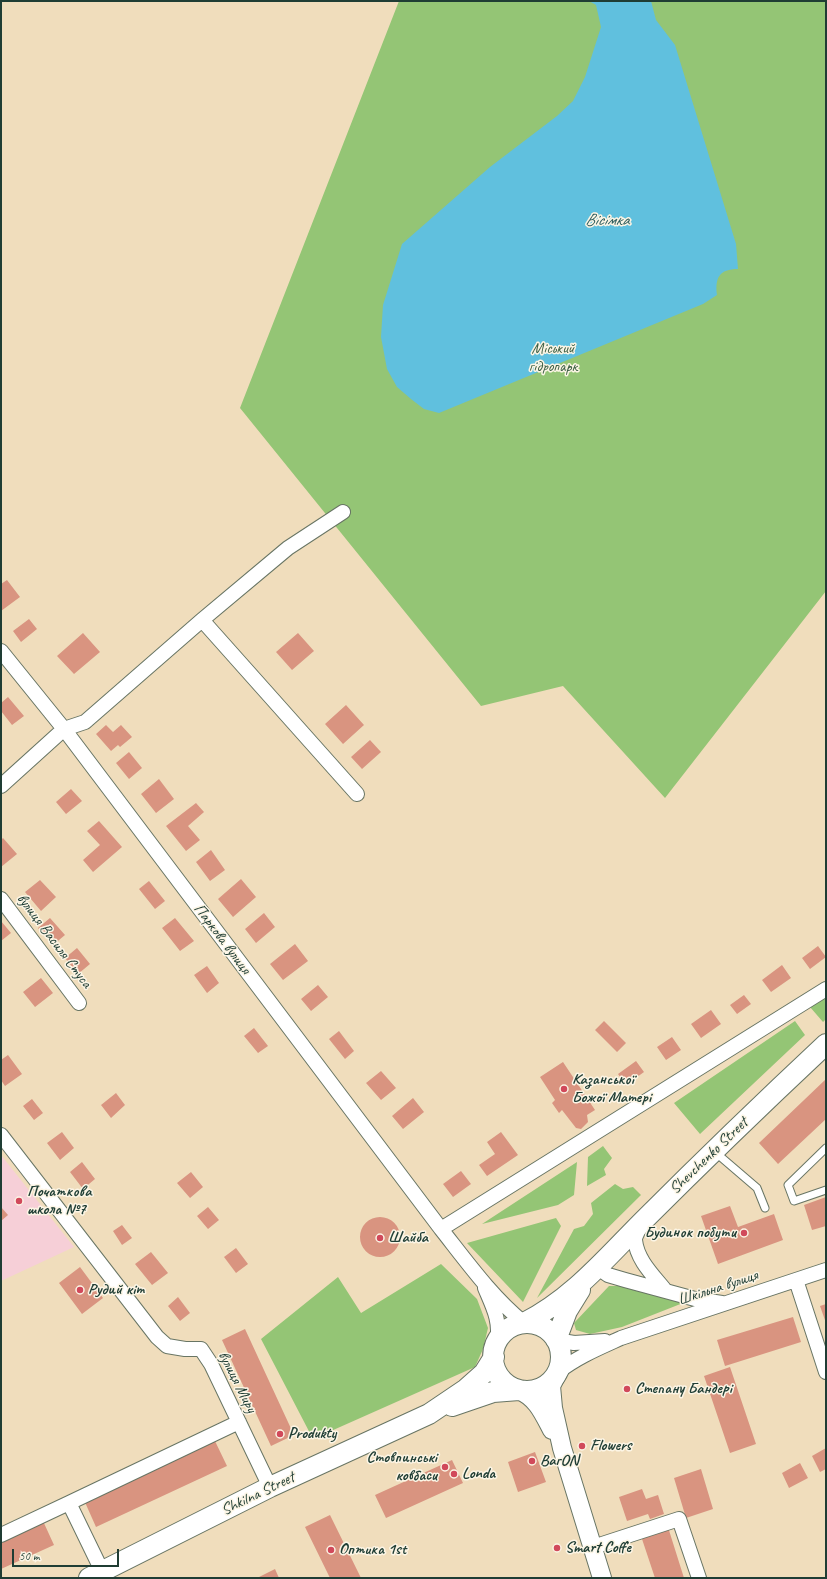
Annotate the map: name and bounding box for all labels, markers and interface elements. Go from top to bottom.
water label: Вісімка [585,211,629,231]
park label: Міський гідропарк [529,339,577,377]
street label: вулиця Василя Стуса [12,890,96,992]
street label: Паркова вулиця [189,900,255,978]
place label: Казанської Божої Матері [572,1070,651,1108]
marker: Казанської Божої Матері [559,1084,569,1094]
street label: Shevchenko Street [666,1114,752,1198]
place label: Початкова школа №7 [27,1182,91,1220]
marker: Початкова школа №7 [14,1196,24,1206]
place label: Будинок побути [644,1223,736,1243]
place label: Шайба [388,1228,428,1248]
marker: Будинок побути [739,1228,749,1238]
marker: Шайба [375,1233,385,1243]
street label: Шкільна вулиця [675,1266,761,1310]
place label: Рудий кіт [88,1280,144,1300]
marker: Рудий кіт [75,1285,85,1295]
street label: вулиця Миру [213,1348,261,1416]
place label: Степану Бандері [635,1379,732,1399]
marker: Степану Бандері [622,1384,632,1394]
place label: Produkty [288,1424,336,1444]
marker: Produkty [275,1429,285,1439]
place label: Flowers [590,1436,631,1456]
marker: Flowers [577,1441,587,1451]
place label: Стовпинські ковбаси [366,1448,437,1486]
place label: ВагON [540,1451,578,1471]
marker: ВагON [527,1456,537,1466]
marker: Стовпинські ковбаси [440,1462,450,1472]
place label: Londa [462,1464,495,1484]
street label: Shkilna Street [218,1468,298,1520]
marker: Londa [449,1469,459,1479]
place label: Smart Coffe [565,1538,631,1558]
place label: Оптика 1st [339,1540,406,1560]
scale bar [14,1541,121,1567]
marker: Smart Coffe [552,1543,562,1553]
marker: Оптика 1st [326,1545,336,1555]
text: 50 m [19,1548,39,1564]

